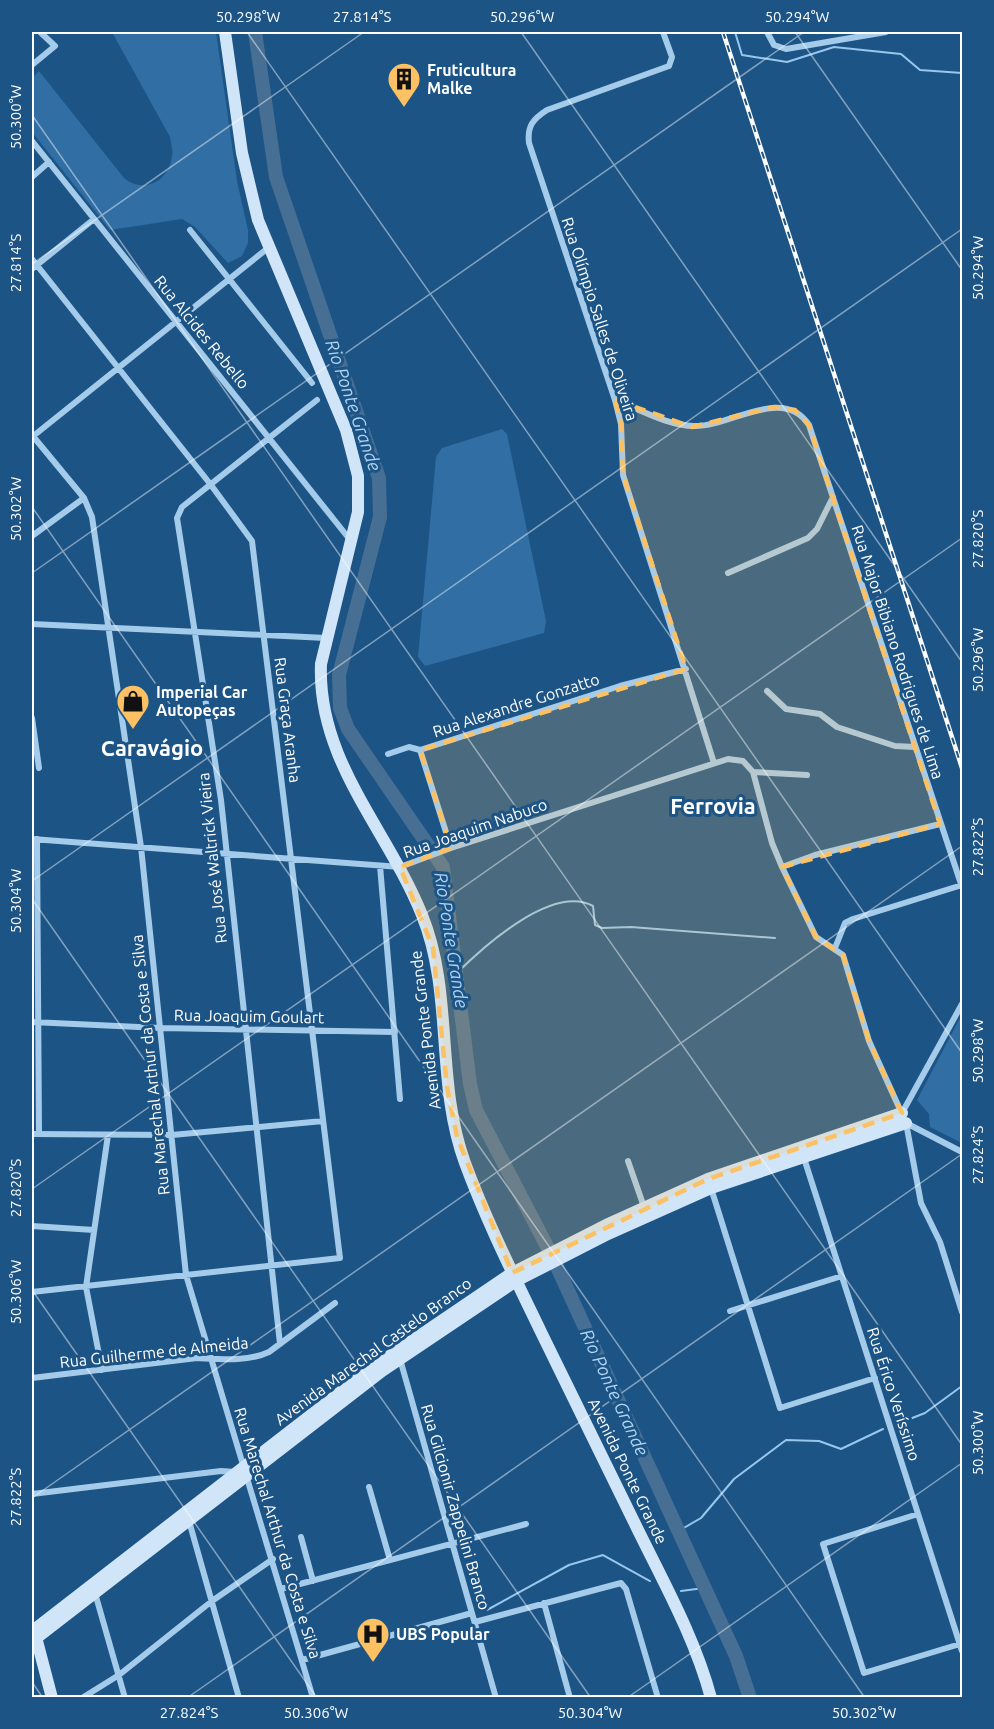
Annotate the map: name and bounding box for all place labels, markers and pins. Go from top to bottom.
building icon: Fruticultura Malke [386,61,422,108]
place label: Fruticultura Malke [427,61,516,97]
shop icon: Imperial Car Autopeças [115,683,151,730]
place label: Imperial Car Autopeças [156,683,248,720]
hospital icon: UBS Popular [355,1616,391,1663]
place label: UBS Popular [396,1625,490,1643]

